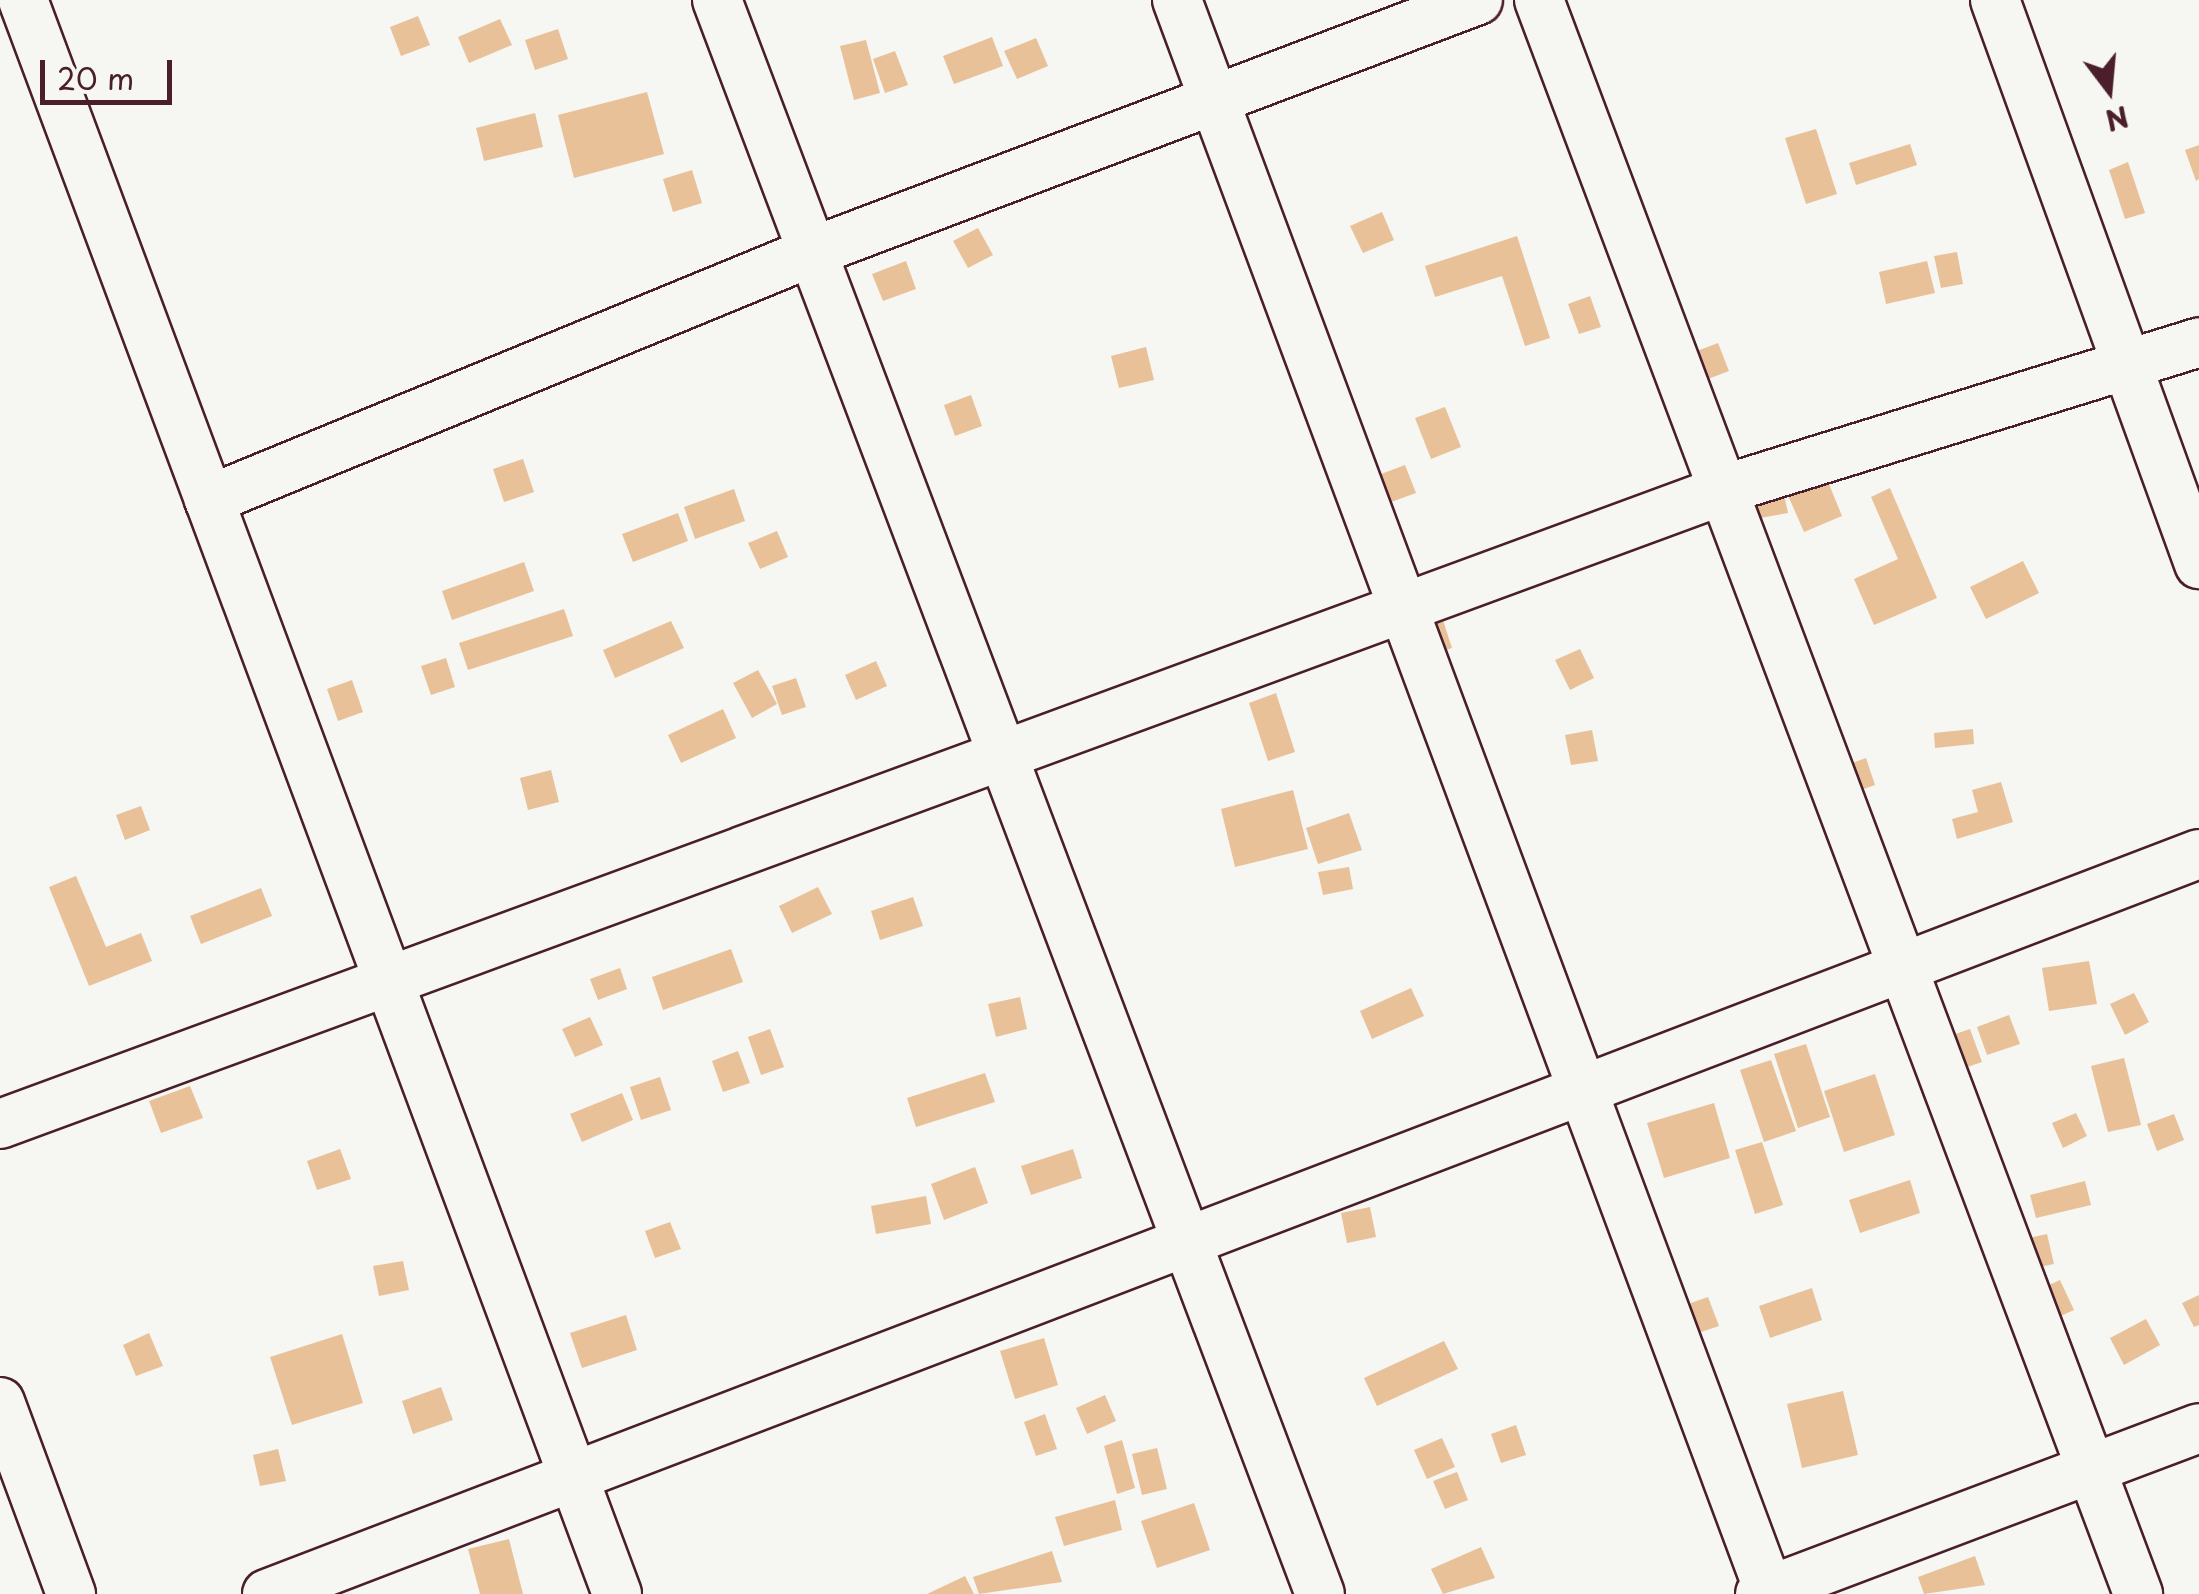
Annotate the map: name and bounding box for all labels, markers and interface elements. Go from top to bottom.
scale bar [45,40,178,102]
north arrow [2059,40,2159,140]
text: 20 m [57,55,134,100]
text: N [2101,96,2134,143]

